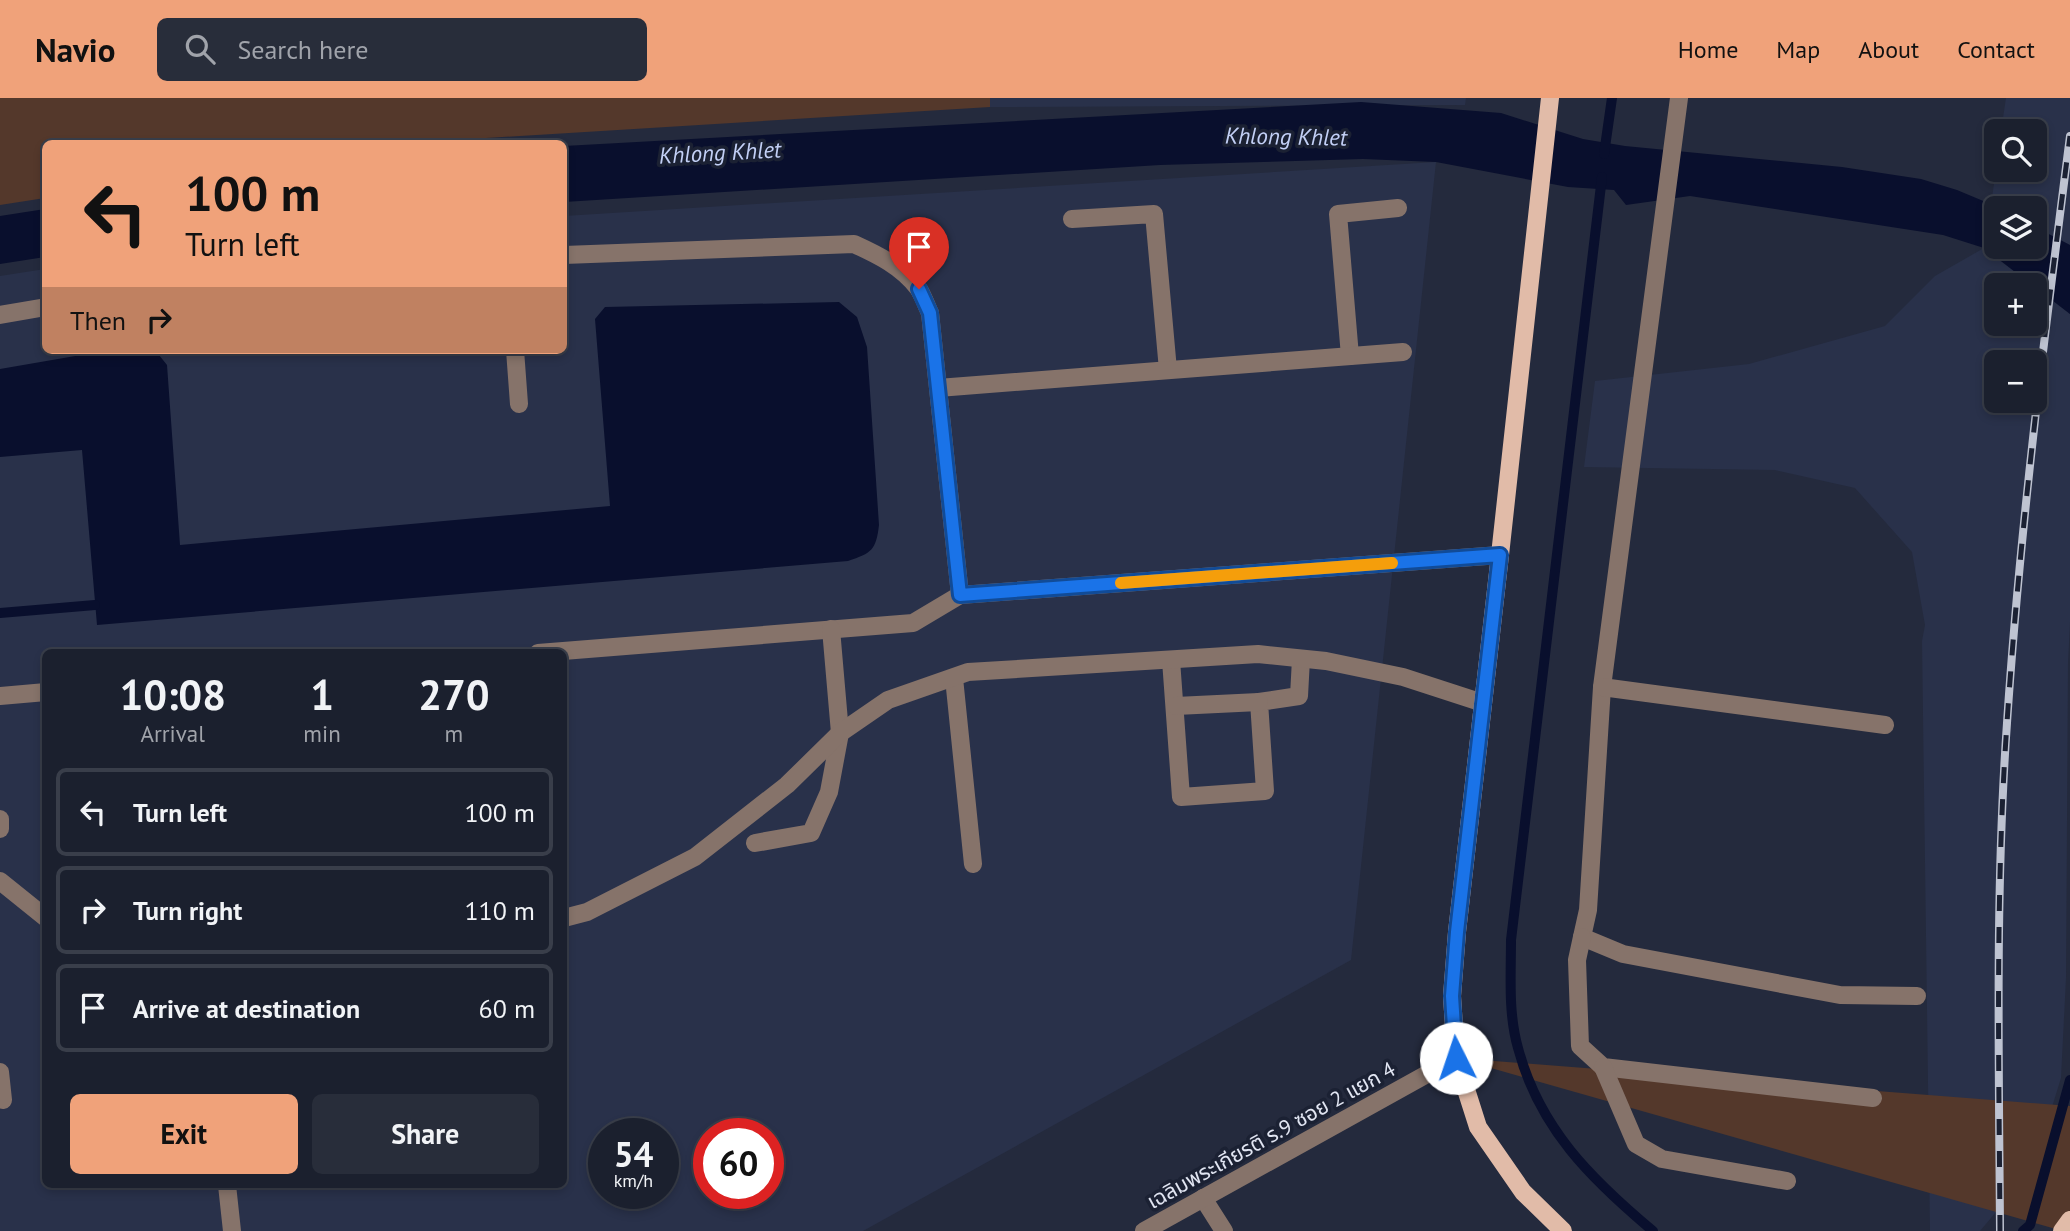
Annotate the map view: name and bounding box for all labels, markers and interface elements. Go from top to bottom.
search box [157,18,647,81]
text: Navio [35,28,115,71]
icon: search [181,30,219,68]
text: Search here [237,33,369,66]
text: Home [1678,34,1738,65]
text: Map [1776,34,1820,65]
text: About [1858,34,1919,65]
text: Contact [1957,34,2035,65]
map controls [1984,119,2047,413]
button: search [1984,119,2047,182]
water label: Khlong Khlet [1225,120,1349,152]
water label: Khlong Khlet [658,134,784,170]
text: 100 m [185,161,320,225]
icon: left [70,168,161,259]
button: layers [1984,196,2047,259]
pin [889,217,949,289]
text: Turn left [185,223,300,265]
icon: arrive [900,228,938,266]
button: + [1984,273,2047,336]
icon: right [140,301,178,339]
text: Then [70,304,126,337]
button: − [1984,350,2047,413]
text: 10:08 [119,667,226,722]
text: 1 [310,667,334,722]
text: 270 [418,667,490,722]
text: Arrival [140,719,205,748]
text: min [303,719,341,748]
text: m [445,719,463,748]
icon: left [74,793,112,831]
text: Turn left [133,796,227,829]
text: 100 m [464,796,535,829]
icon: right [74,891,112,929]
text: Turn right [133,894,242,927]
text: 110 m [464,894,535,927]
icon: arrive [74,989,112,1027]
text: Arrive at destination [133,992,360,1025]
text: 60 m [479,992,535,1025]
position arrow [1419,1021,1493,1095]
street label: เฉลิมพระเกียรติ ร.9 ซอย 2 แยก 4 [1142,1055,1400,1215]
button: Exit [70,1094,298,1174]
button: Share [312,1094,539,1174]
speed limit sign: 60 [693,1118,784,1209]
text: 54 [614,1131,653,1177]
text: km/h [614,1169,653,1192]

